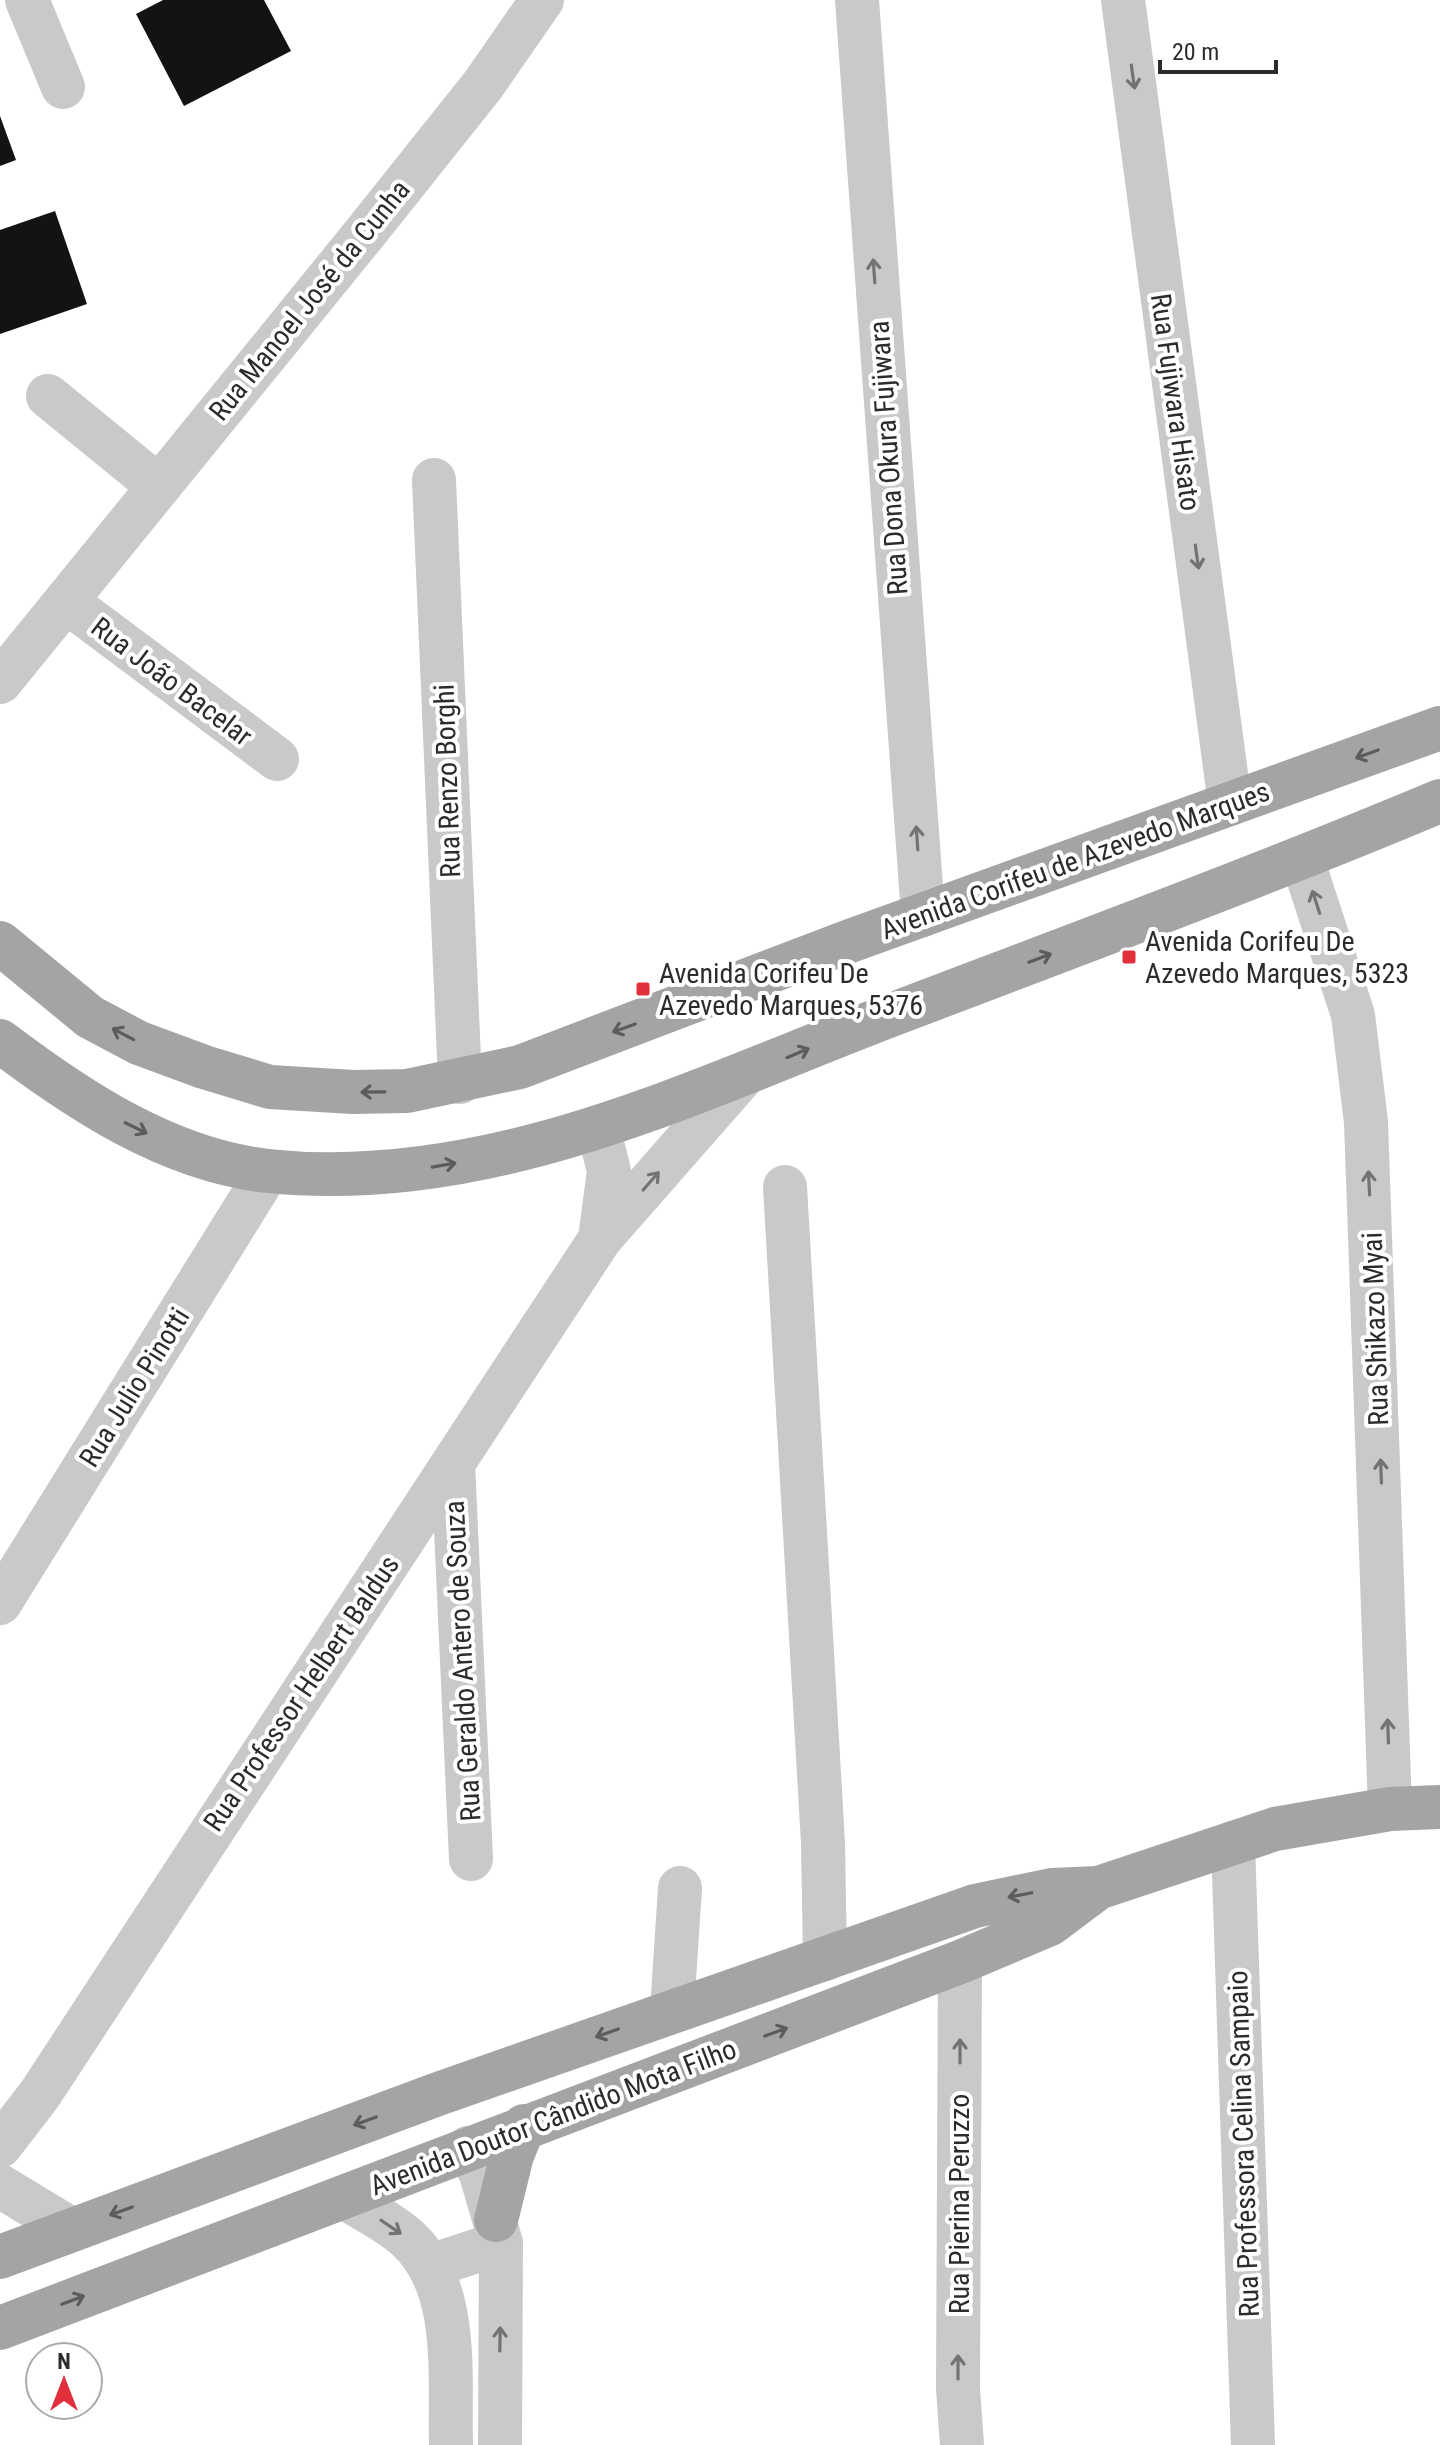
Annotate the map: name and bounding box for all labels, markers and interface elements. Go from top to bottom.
scale bar [1160,24,1276,74]
text: 20 m [1172,38,1219,66]
one-way arrow [1126,64,1141,89]
street label: Rua Manoel José da Cunha [202,173,417,427]
one-way arrow [867,258,882,285]
street label: Rua Fujiwara Hisato [1144,291,1207,513]
street label: Rua Dona Okura Fujiwara [862,320,915,596]
one-way arrow [1190,544,1205,569]
street label: Rua João Bacelar [85,610,259,753]
street label: Rua Renzo Borghi [428,684,467,878]
one-way arrow [1354,748,1379,763]
street label: Avenida Corifeu de Azevedo Marques [876,775,1274,946]
one-way arrow [909,825,924,852]
one-way arrow [1308,890,1323,915]
place label: Avenida Corifeu De Azevedo Marques, 5323 [1145,925,1409,990]
marker: Avenida Corifeu De Azevedo Marques, 5323 [1120,948,1138,966]
one-way arrow [1027,950,1052,964]
place label: Avenida Corifeu De Azevedo Marques, 5376 [659,957,923,1022]
marker: Avenida Corifeu De Azevedo Marques, 5376 [634,980,652,998]
one-way arrow [612,1022,636,1036]
one-way arrow [112,1026,135,1042]
one-way arrow [785,1045,810,1060]
one-way arrow [360,1084,387,1100]
one-way arrow [124,1121,148,1136]
one-way arrow [431,1157,456,1172]
one-way arrow [1361,1170,1376,1197]
one-way arrow [642,1171,660,1191]
street label: Rua Shikazo Myai [1356,1232,1395,1426]
street label: Rua Julio Pinotti [72,1302,196,1473]
one-way arrow [1373,1458,1388,1485]
street label: Rua Geraldo Antero de Souza [438,1500,487,1822]
street label: Rua Professor Helbert Baldus [197,1549,406,1837]
one-way arrow [1380,1718,1396,1745]
one-way arrow [1008,1888,1034,1903]
street label: Rua Professora Celina Sampaio [1221,1970,1266,2318]
one-way arrow [763,2023,788,2038]
one-way arrow [595,2027,620,2042]
street label: Avenida Doutor Cândido Mota Filho [365,2032,741,2203]
one-way arrow [952,2038,968,2065]
street label: Rua Pierina Peruzzo [943,2094,976,2314]
one-way arrow [353,2115,378,2130]
one-way arrow [109,2205,134,2219]
one-way arrow [379,2219,402,2235]
one-way arrow [60,2292,85,2306]
one-way arrow [492,2326,507,2353]
north arrow [24,2341,104,2421]
text: N [57,2349,71,2374]
one-way arrow [950,2354,966,2381]

